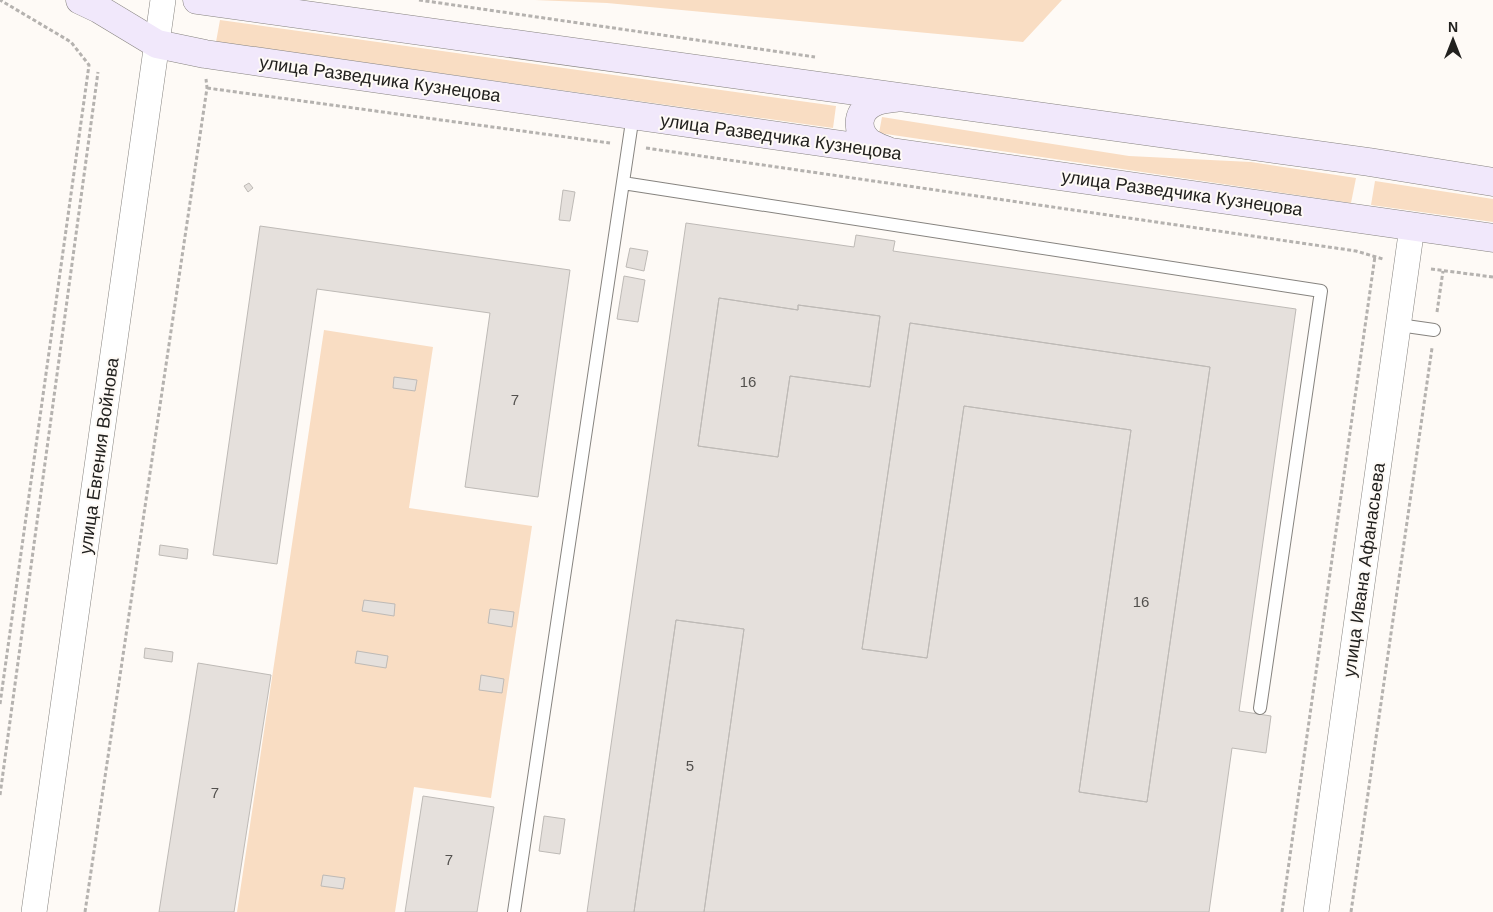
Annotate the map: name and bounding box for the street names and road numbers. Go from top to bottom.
street label: улица Разведчика Кузнецова [258,52,503,106]
street label: улица Разведчика Кузнецова [659,110,904,164]
street label: улица Разведчика Кузнецова [1060,166,1305,220]
street label: улица Евгения Войнова [75,355,123,556]
street label: улица Ивана Афанасьева [1339,460,1389,679]

